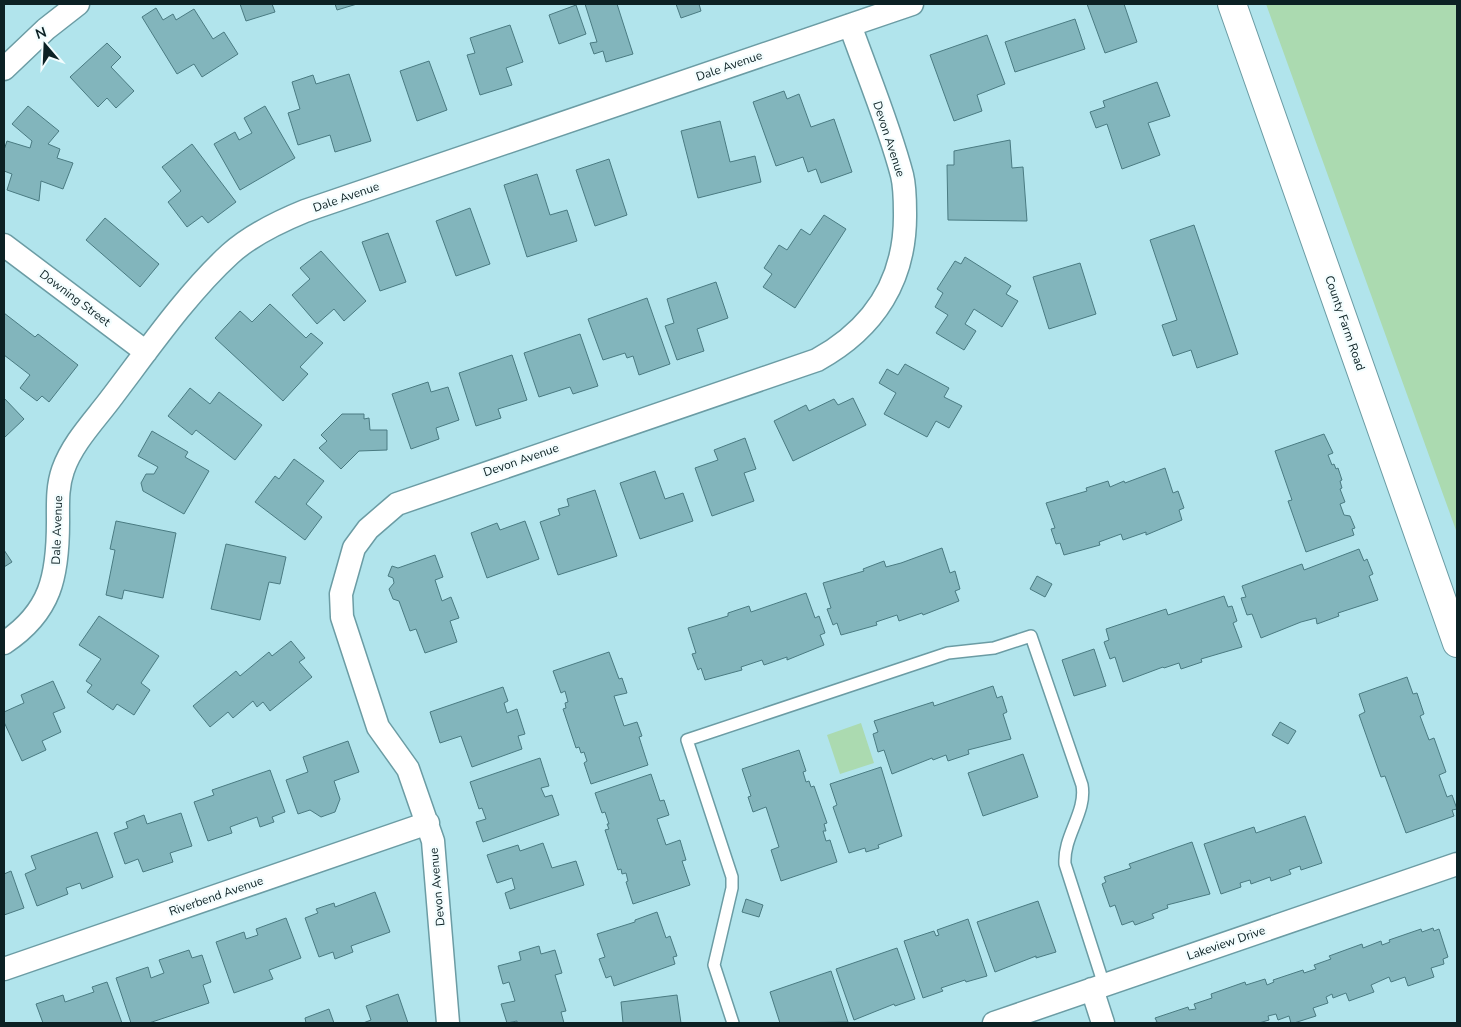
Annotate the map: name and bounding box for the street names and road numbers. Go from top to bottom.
street label: Dale Avenue [694,47,764,85]
street label: Devon Avenue [869,99,909,179]
street label: Dale Avenue [311,178,381,216]
street label: Downing Street [36,266,114,330]
street label: County Farm Road [1321,273,1369,373]
street label: Devon Avenue [481,440,561,480]
street label: Dale Avenue [48,495,66,565]
street label: Devon Avenue [426,847,448,927]
street label: Riverbend Avenue [167,872,265,920]
street label: Lakeview Drive [1185,922,1267,964]

